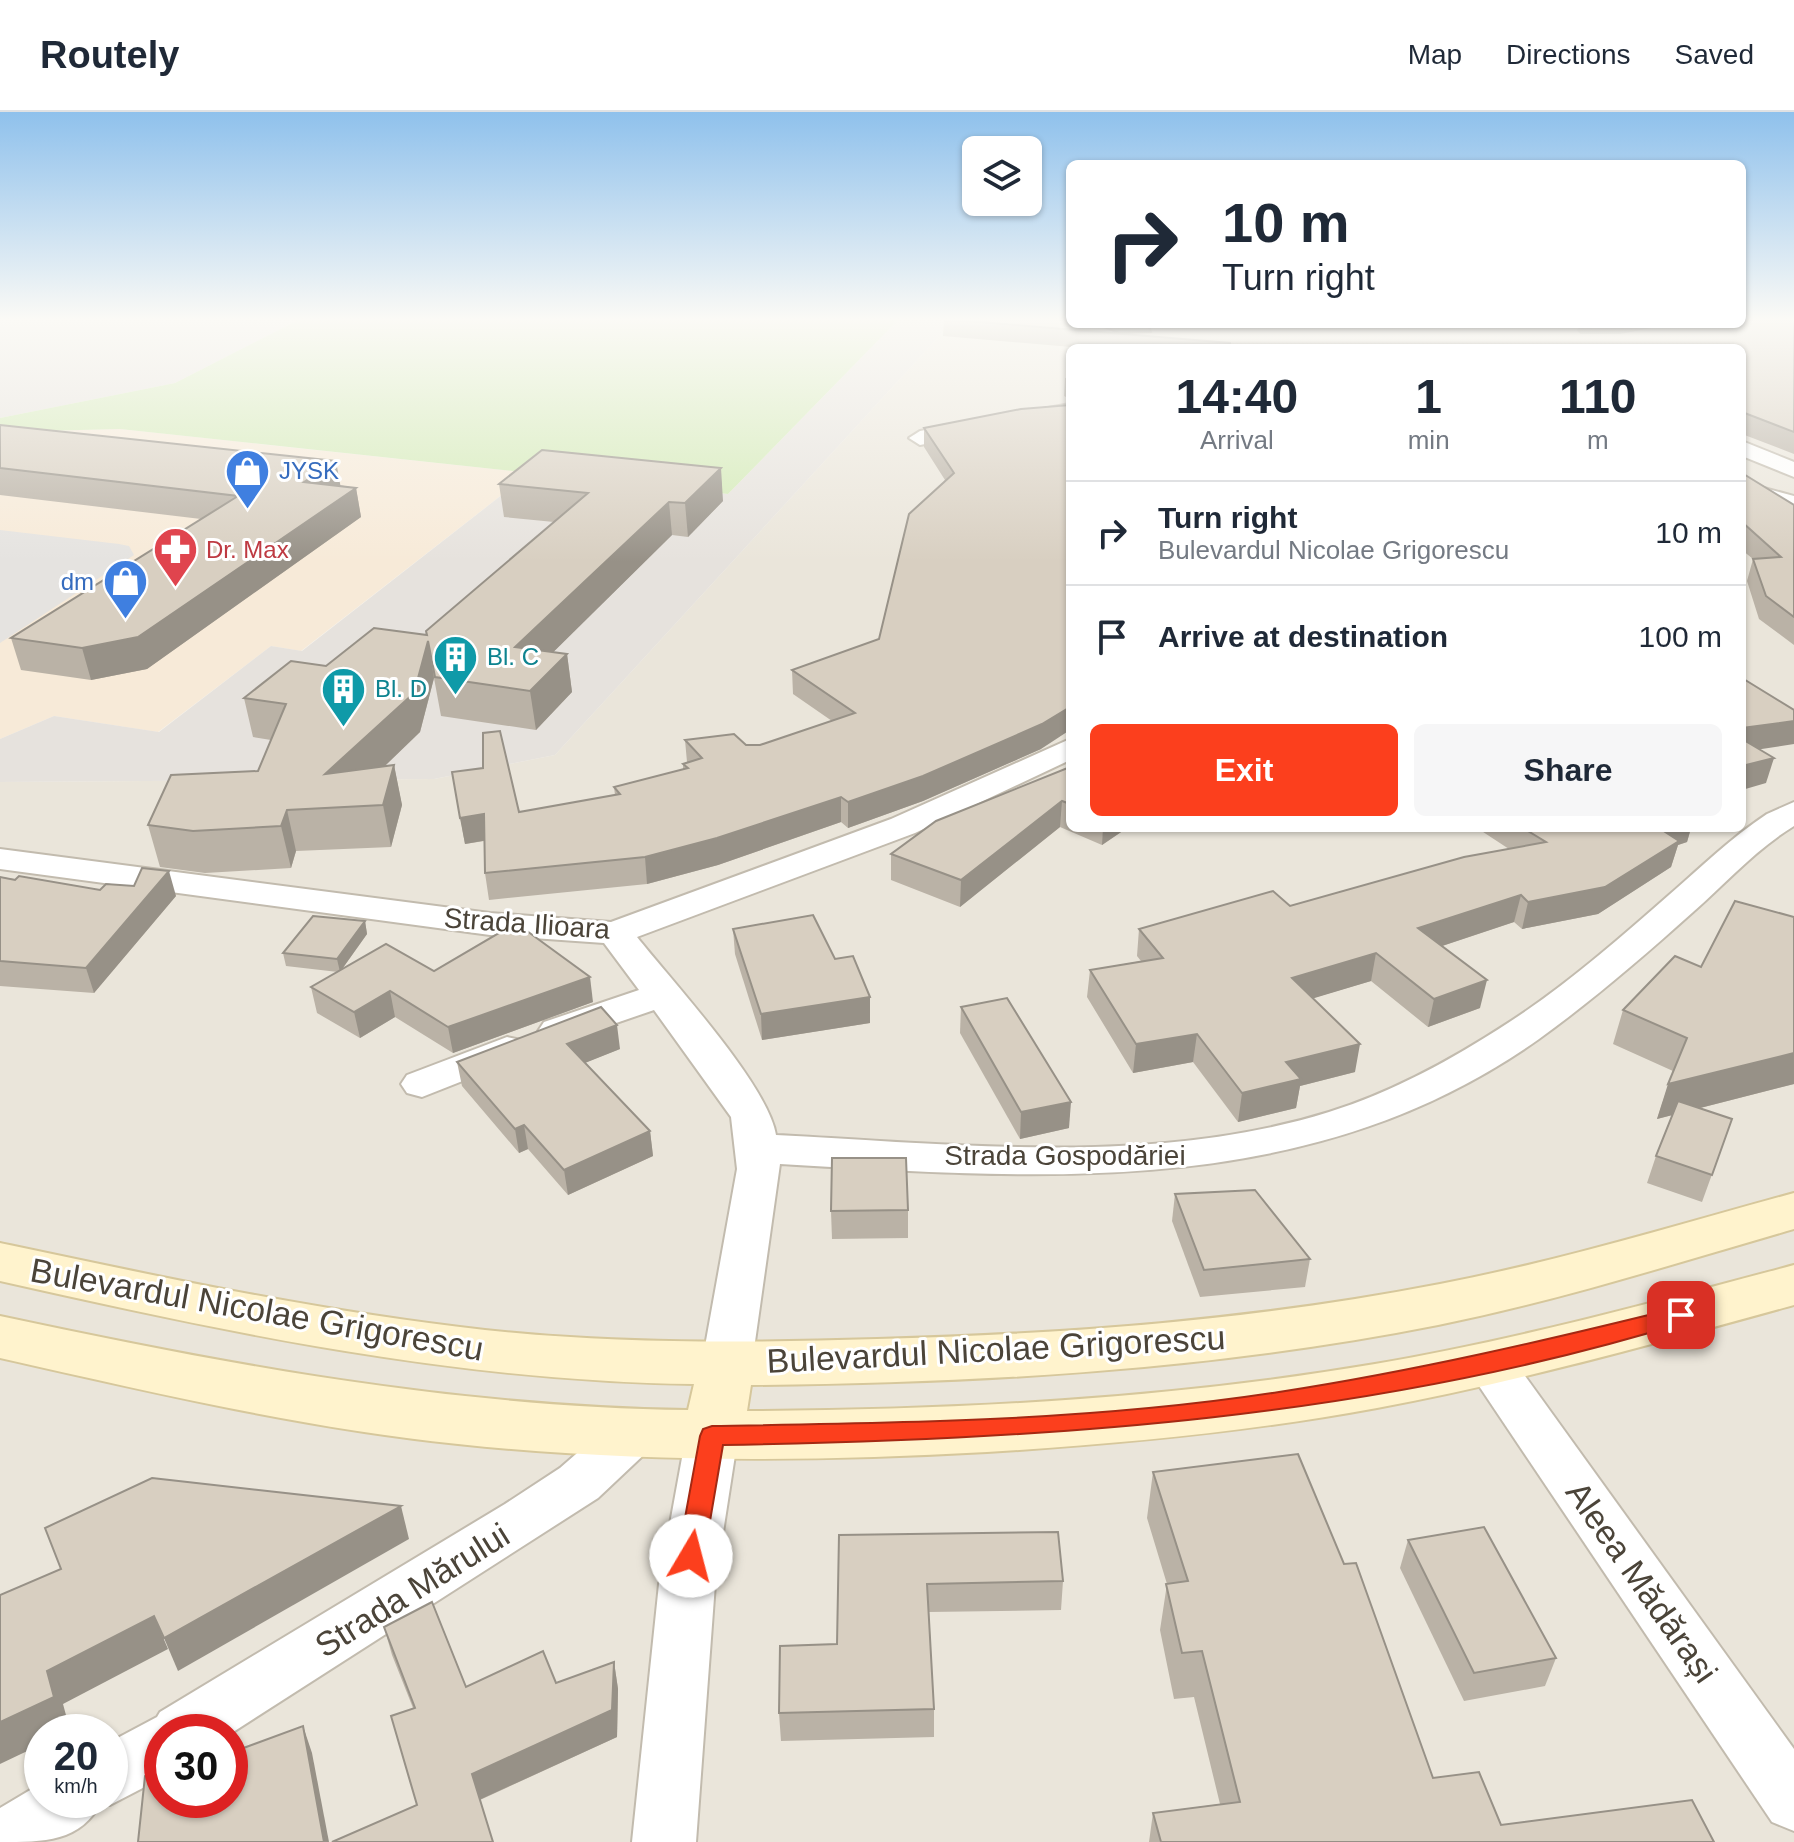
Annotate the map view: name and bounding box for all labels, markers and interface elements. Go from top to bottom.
text: Routely [40,34,179,76]
text: Map [1408,39,1462,70]
text: Directions [1506,39,1631,70]
text: Saved [1675,39,1754,70]
map controls [962,136,1042,216]
button: layers [962,136,1042,216]
text: 10 m [1222,191,1350,254]
icon: right [1090,192,1194,296]
text: Turn right [1222,257,1375,298]
text: 14:40 [1175,370,1298,423]
text: 1 [1415,370,1442,423]
text: 110 [1559,370,1637,423]
text: Arrival [1200,425,1274,455]
text: min [1408,425,1450,455]
text: m [1587,425,1609,455]
shop icon: JYSK [224,447,272,510]
place label: JYSK [279,457,339,484]
text: Turn right [1158,501,1297,534]
icon: right [1090,511,1134,555]
text: 10 m [1655,516,1722,549]
pharmacy icon: Dr. Max [151,526,199,589]
text: Bulevardul Nicolae Grigorescu [1158,535,1509,565]
place label: Dr. Max [206,536,289,563]
shop icon: dm [101,558,149,621]
place label: dm [61,568,94,595]
icon: arrive [1090,615,1134,659]
text: Arrive at destination [1158,620,1448,653]
text: 100 m [1639,620,1722,653]
building icon: Bl. C [432,633,480,696]
place label: Bl. C [487,643,539,670]
building icon: Bl. D [320,665,368,728]
place label: Bl. D [375,675,427,702]
button: Exit [1090,724,1398,816]
button: Share [1414,724,1722,816]
street label: Strada Ilioara [443,902,612,945]
street label: Strada Gospodăriei [944,1140,1186,1171]
street label: Bulevardul Nicolae Grigorescu [28,1250,486,1368]
pin [1647,1281,1715,1349]
icon: arrive [1659,1293,1703,1337]
street label: Bulevardul Nicolae Grigorescu [766,1318,1226,1380]
street label: Aleea Mădărași [1559,1474,1725,1690]
position arrow [649,1514,733,1598]
street label: Strada Mărului [308,1515,516,1665]
speed limit sign: 30 [144,1714,248,1818]
text: 20 [54,1734,98,1778]
text: km/h [54,1775,98,1797]

